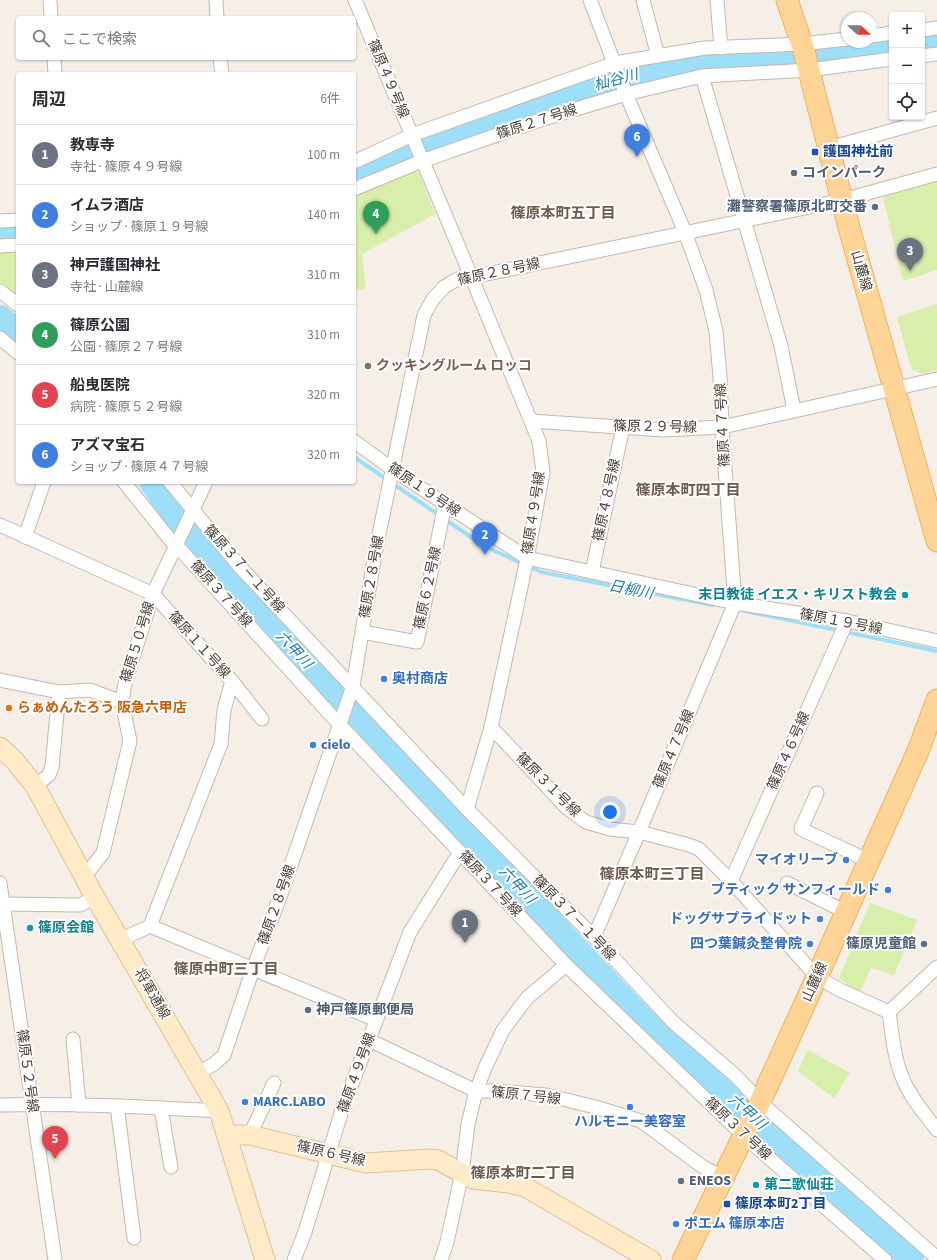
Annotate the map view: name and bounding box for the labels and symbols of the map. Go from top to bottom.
north arrow [841,12,877,48]
street label: 篠原４９号線 [362,36,414,122]
water label: 杣谷川 [592,64,642,96]
street label: 篠原２７号線 [494,100,580,144]
pin: 6 [624,124,650,157]
place label: 護国神社前 [823,142,893,162]
marker: 護国神社前 [810,147,820,157]
place label: コインパーク [802,163,886,183]
marker: コインパーク [789,168,799,178]
place label: 灘警察署篠原北町交番 [727,197,867,217]
pin: 4 [363,201,389,234]
marker: 灘警察署篠原北町交番 [870,202,880,212]
district label: 篠原本町五丁目 [510,203,616,224]
pin: 3 [897,238,923,271]
street label: 山麓線 [846,248,876,294]
street label: 篠原２８号線 [456,253,542,291]
place label: クッキングルーム ロッコ [376,356,532,376]
marker: クッキングルーム ロッコ [363,361,373,371]
street label: 篠原４７号線 [711,383,735,467]
street label: 篠原２９号線 [613,416,697,438]
street label: 篠原４８号線 [588,457,626,543]
street label: 篠原１９号線 [384,458,464,522]
street label: 篠原４９号線 [518,470,550,556]
district label: 篠原本町四丁目 [635,480,741,501]
street label: 篠原３７－１号線 [199,521,289,617]
pin: 2 [472,522,498,555]
street label: 篠原２８号線 [355,534,389,620]
street label: 篠原６２号線 [409,545,447,631]
street label: 篠原３７号線 [185,556,257,632]
water label: 日柳川 [607,575,657,605]
place label: 末日教徒 イエス・キリスト教会 [698,585,897,605]
marker: 末日教徒 イエス・キリスト教会 [900,590,910,600]
street label: 篠原５０号線 [116,599,160,685]
street label: 篠原１９号線 [798,604,884,640]
street label: 篠原１１号線 [163,607,235,683]
water label: 六甲川 [271,626,318,675]
place label: 奥村商店 [392,669,448,689]
marker: 奥村商店 [379,674,389,684]
place label: らぁめんたろう 阪急六甲店 [17,698,187,718]
marker: らぁめんたろう 阪急六甲店 [4,703,14,713]
street label: 篠原４７号線 [648,706,700,792]
street label: 篠原４６号線 [763,709,815,793]
place label: cielo [321,735,351,755]
marker: cielo [308,740,318,750]
street label: 篠原３１号線 [511,748,585,822]
your location [600,802,620,822]
street label: 篠原３７号線 [454,846,526,922]
place label: マイオリーブ [755,850,838,870]
marker: マイオリーブ [841,855,851,865]
water label: 六甲川 [494,861,541,910]
street label: 篠原２８号線 [253,862,301,948]
district label: 篠原本町三丁目 [599,864,705,885]
street label: 篠原３７－１号線 [528,871,620,965]
place label: ブティック サンフィールド [711,880,880,900]
marker: ブティック サンフィールド [883,885,893,895]
place label: ドッグサプライ ドット [669,909,812,929]
pin: 1 [452,910,478,943]
marker: ドッグサプライ ドット [815,914,825,924]
place label: 篠原会館 [38,918,94,938]
marker: 篠原会館 [25,923,35,933]
place label: 四つ葉鍼灸整骨院 [690,934,802,954]
place label: 篠原児童館 [846,934,916,954]
marker: 四つ葉鍼灸整骨院 [805,939,815,949]
marker: 篠原児童館 [919,939,929,949]
district label: 篠原中町三丁目 [173,959,279,980]
street label: 山麓線 [797,959,833,1005]
street label: 将軍通線 [129,965,175,1023]
place label: 神戸篠原郵便局 [316,1000,414,1020]
marker: 神戸篠原郵便局 [303,1005,313,1015]
street label: 篠原５２号線 [11,1028,43,1114]
street label: 篠原４９号線 [333,1030,381,1116]
street label: 篠原７号線 [490,1082,562,1110]
water label: 六甲川 [723,1089,772,1136]
place label: MARC.LABO [253,1092,326,1112]
street label: 篠原３７号線 [700,1093,776,1165]
marker: MARC.LABO [240,1097,250,1107]
marker: ハルモニー美容室 [625,1102,635,1112]
place label: ハルモニー美容室 [574,1112,686,1132]
pin: 5 [42,1126,68,1159]
street label: 篠原６号線 [295,1136,367,1172]
district label: 篠原本町二丁目 [470,1163,576,1184]
place label: ENEOS [689,1171,731,1191]
place label: 第二歌仙荘 [764,1175,834,1195]
marker: ENEOS [676,1176,686,1186]
marker: 第二歌仙荘 [751,1180,761,1190]
place label: 篠原本町2丁目 [735,1194,826,1214]
marker: 篠原本町2丁目 [722,1199,732,1209]
place label: ポエム 篠原本店 [684,1214,785,1234]
marker: ポエム 篠原本店 [671,1219,681,1229]

